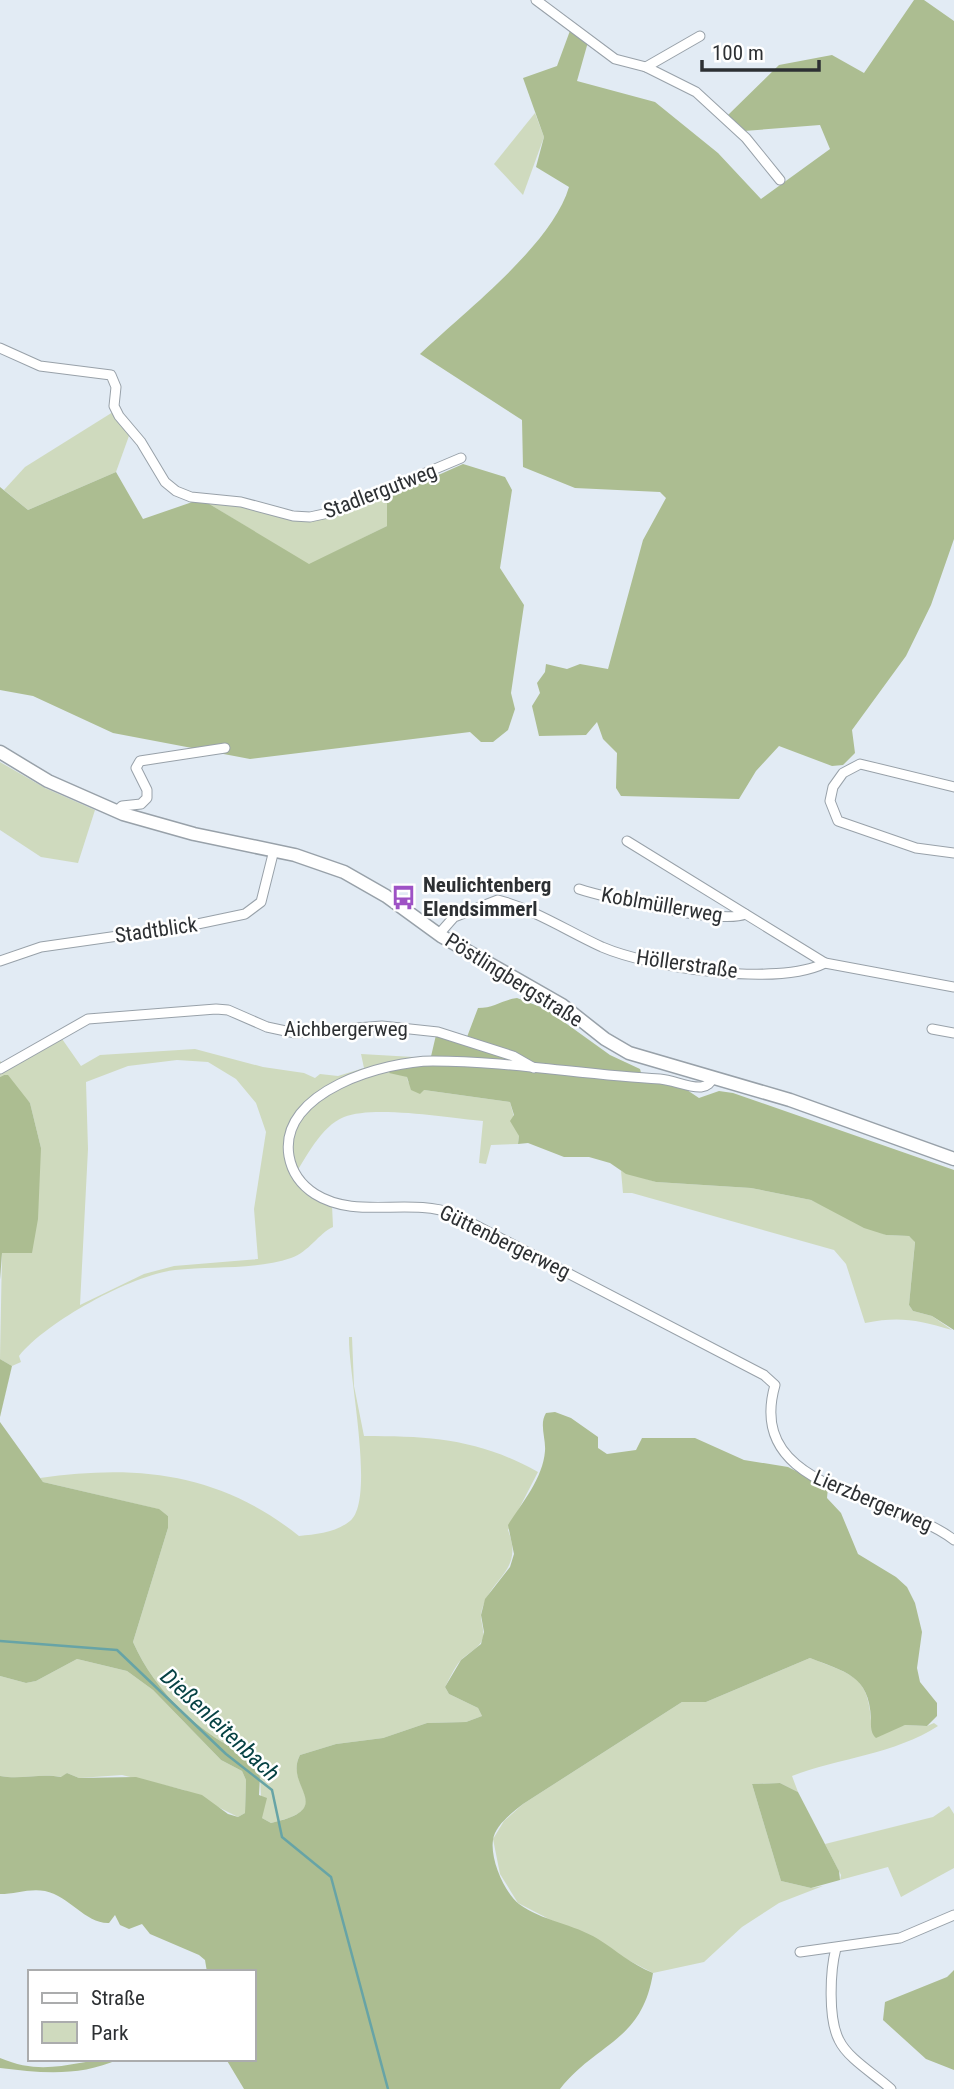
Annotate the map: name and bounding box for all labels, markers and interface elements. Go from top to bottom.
scale bar [702,28,819,72]
text: 100 m [712,41,764,65]
street label: Stadlergutweg [320,458,440,524]
place label: Neulichtenberg Elendsimmerl [423,873,551,921]
bus stop icon: Neulichtenberg Elendsimmerl [389,883,417,911]
street label: Koblmüllerweg [599,883,725,927]
street label: Stadtblick [113,912,199,948]
street label: Pöstlingbergstraße [441,928,587,1032]
street label: Höllerstraße [635,945,739,983]
street label: Aichbergerweg [284,1017,408,1041]
street label: Güttenbergerweg [436,1200,574,1284]
street label: Lierzbergerweg [810,1465,936,1537]
water label: Dießenleitenbach [155,1663,285,1787]
legend [28,1970,256,2061]
text: Straße [91,1986,145,2010]
text: Park [91,2021,129,2045]

